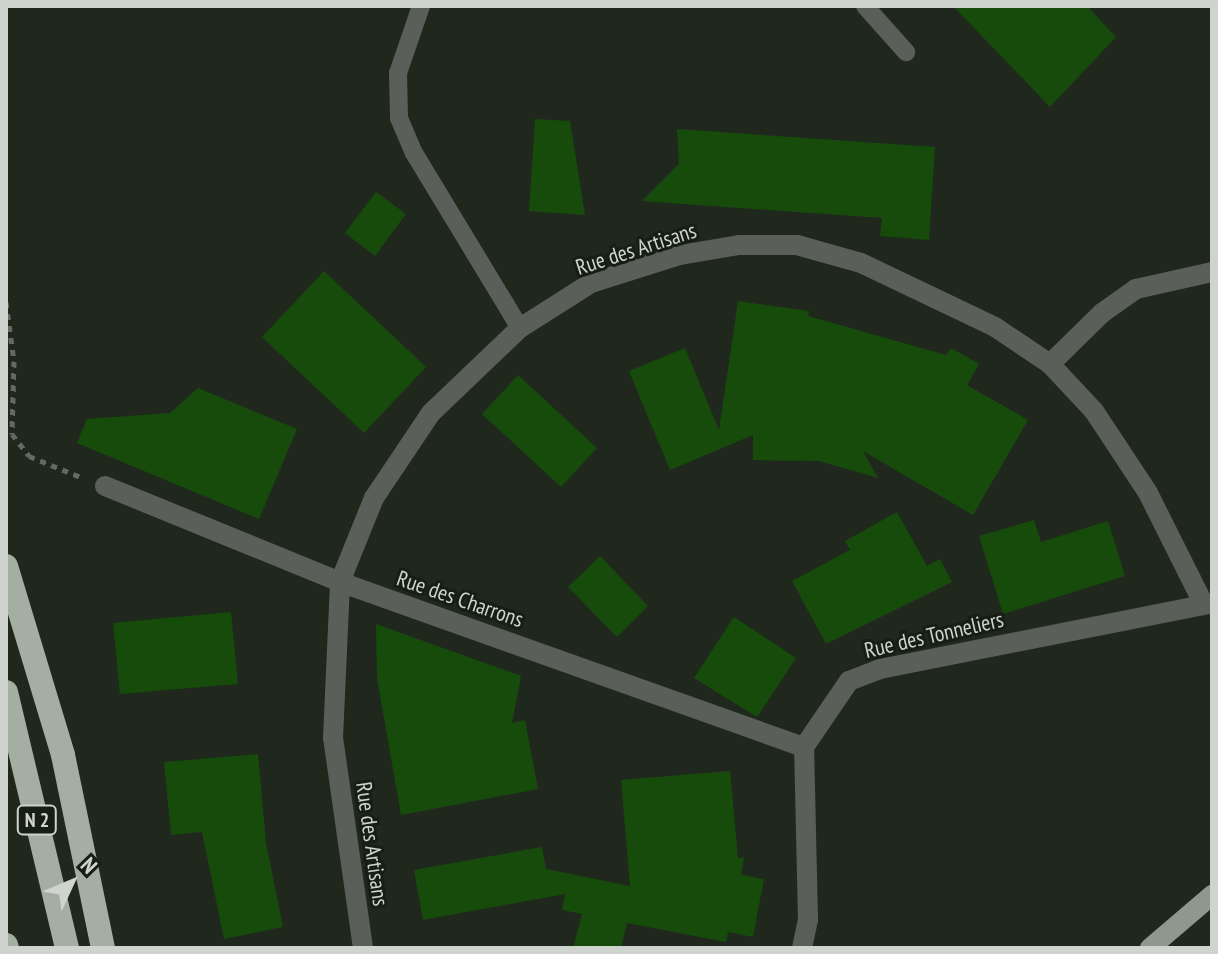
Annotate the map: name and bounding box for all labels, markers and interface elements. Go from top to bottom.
street label: Rue des Artisans [572,217,700,281]
street label: Rue des Charrons [393,565,527,633]
street label: Rue des Tonneliers [862,606,1006,664]
street label: Rue des Artisans [350,780,394,908]
road number: N 2 [15,804,59,836]
north arrow [32,842,112,922]
text: N [75,851,103,879]

